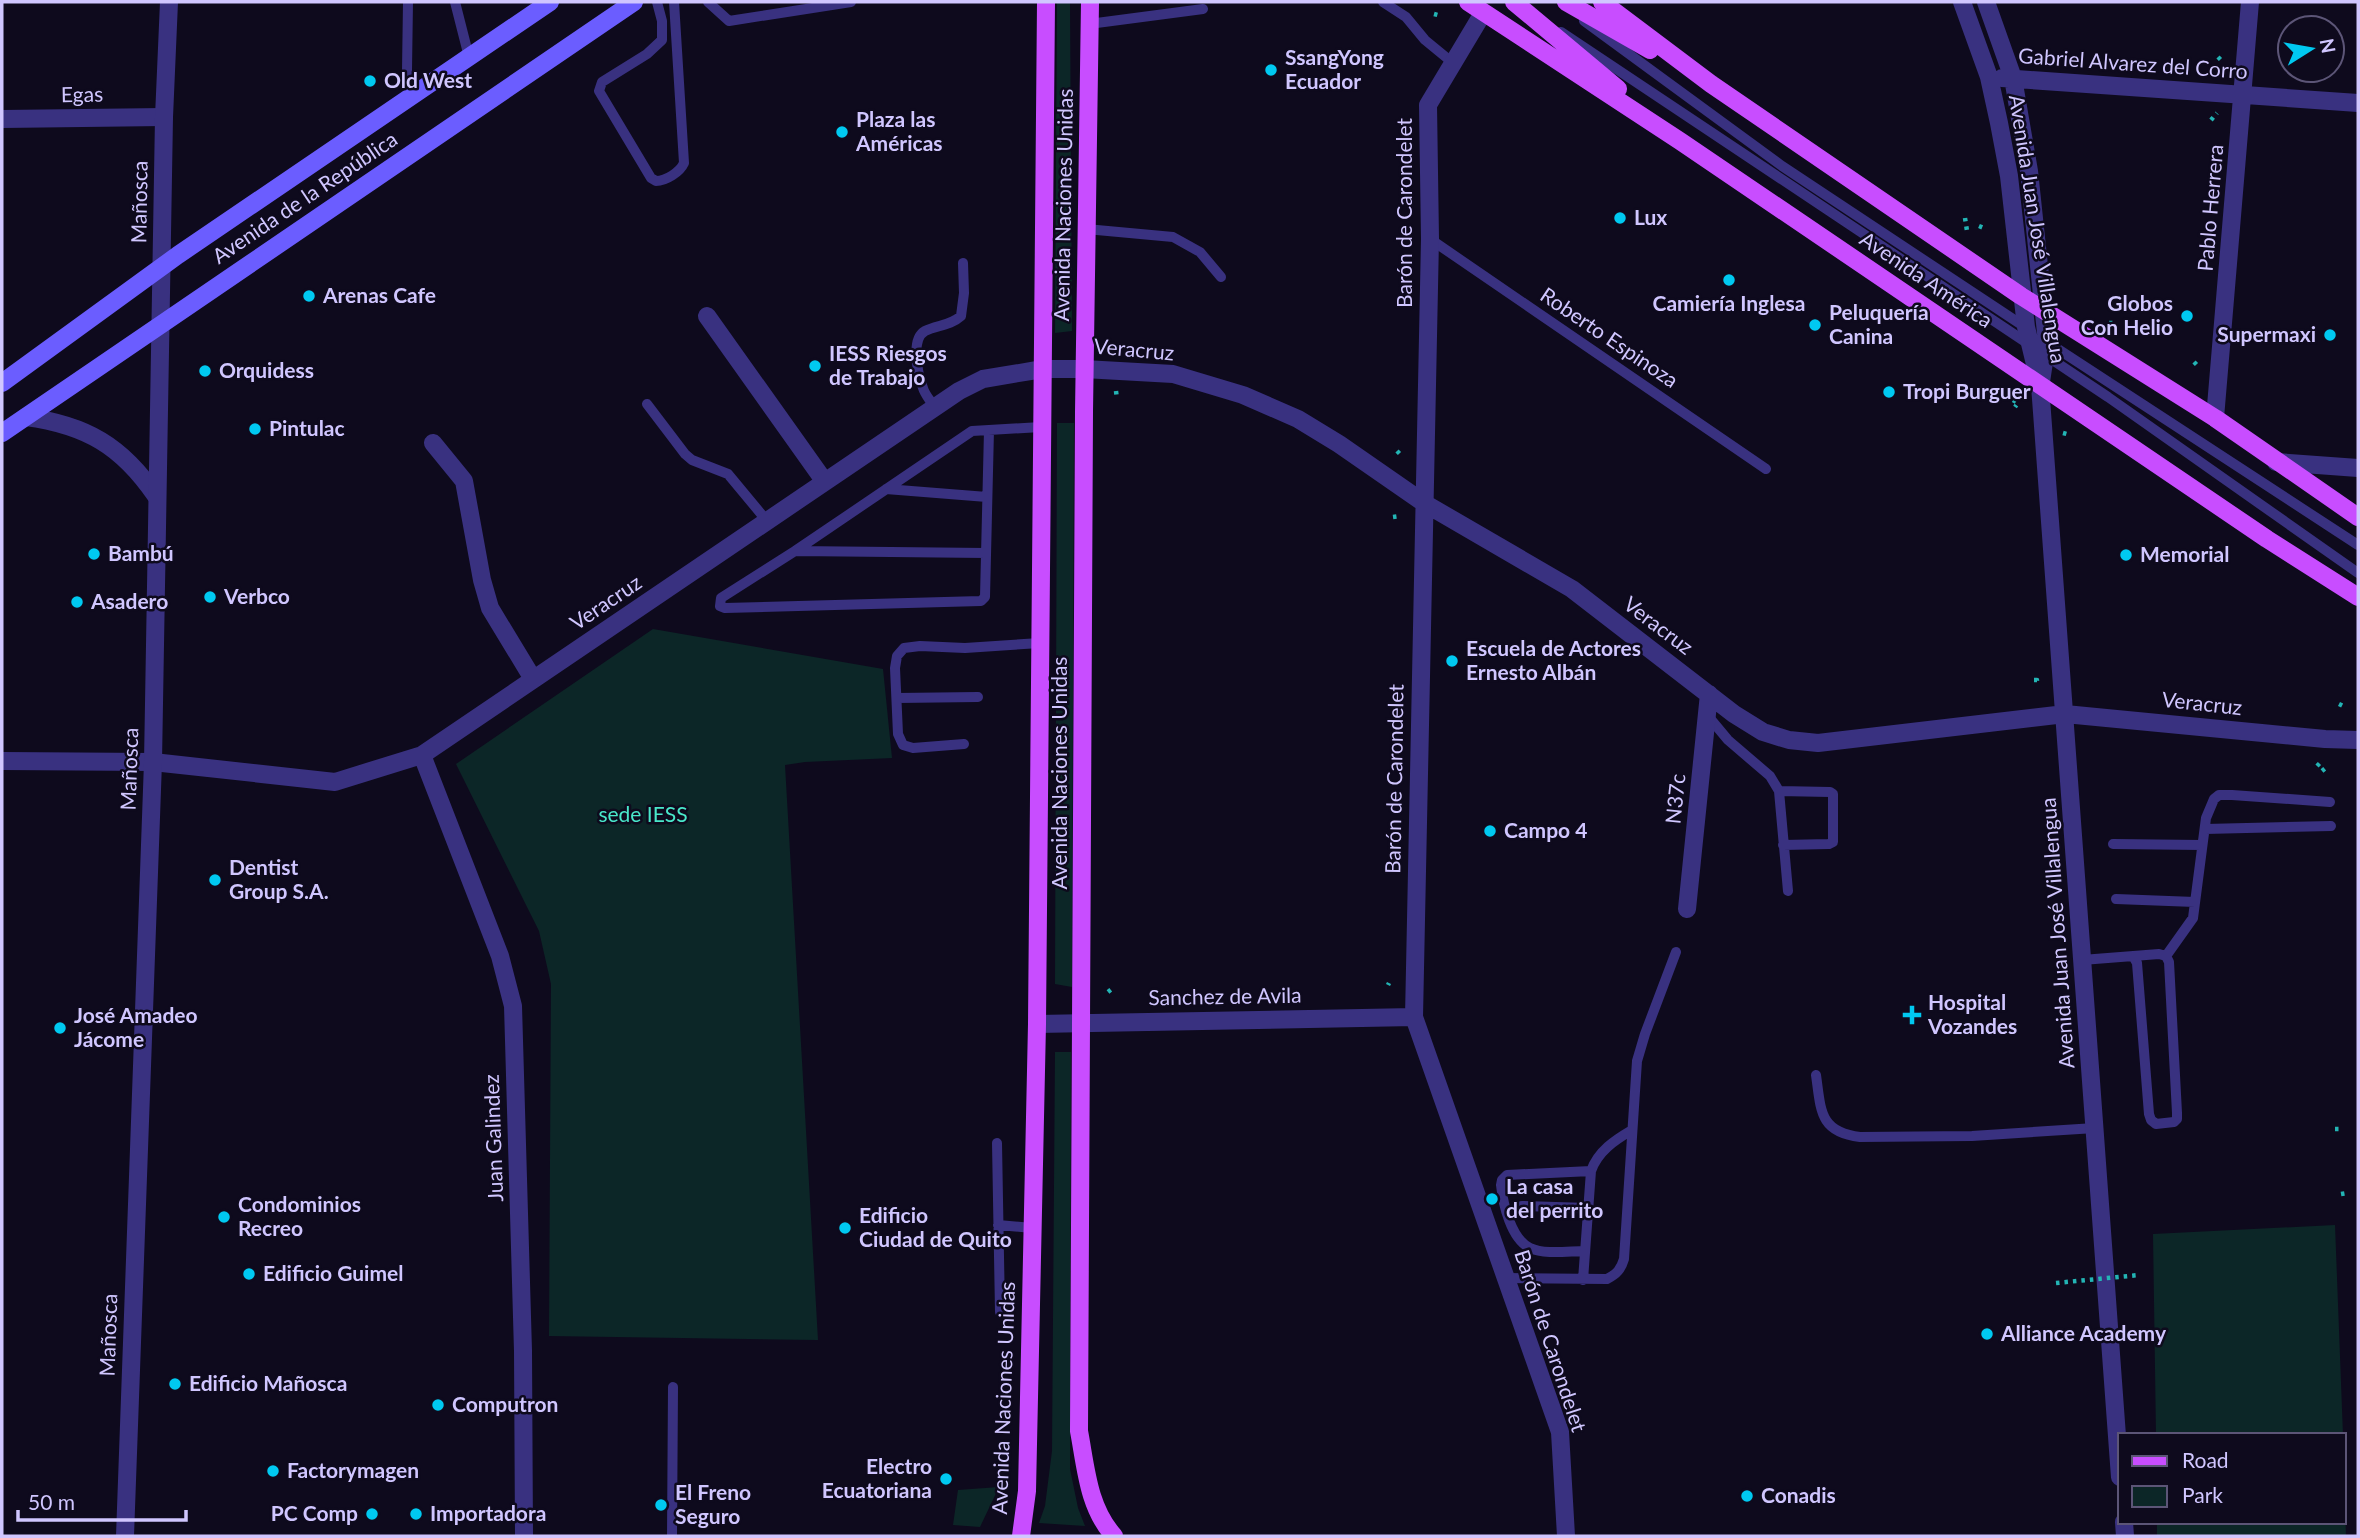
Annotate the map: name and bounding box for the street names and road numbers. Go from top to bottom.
street label: Gabriel Alvarez del Corro [2018,42,2249,83]
street label: Egas [61,81,103,106]
street label: Avenida Naciones Unidas [1048,88,1077,322]
street label: Avenida Juan José Villalengua [2005,93,2072,365]
street label: Barón de Carondelet [1391,118,1416,308]
street label: Avenida de la República [207,126,401,268]
street label: Pablo Herrera [2192,143,2228,272]
street label: Mañosca [125,160,152,244]
street label: Avenida América [1856,225,1998,332]
street label: Roberto Espinoza [1536,281,1684,392]
street label: Veracruz [1093,333,1175,364]
street label: Veracruz [565,569,646,635]
street label: Veracruz [1619,591,1699,659]
street label: Avenida Naciones Unidas [1046,657,1071,889]
street label: Barón de Carondelet [1379,683,1408,874]
street label: Veracruz [2161,686,2244,719]
street label: Mañosca [115,727,142,811]
street label: N37c [1659,772,1690,825]
street label: Avenida Juan José Villalengua [2035,797,2078,1069]
street label: Sanchez de Avila [1148,982,1302,1009]
street label: Juan Galindez [478,1074,507,1202]
street label: Barón de Carondelet [1510,1246,1593,1435]
street label: Avenida Naciones Unidas [986,1281,1019,1515]
street label: Mañosca [94,1293,121,1377]

